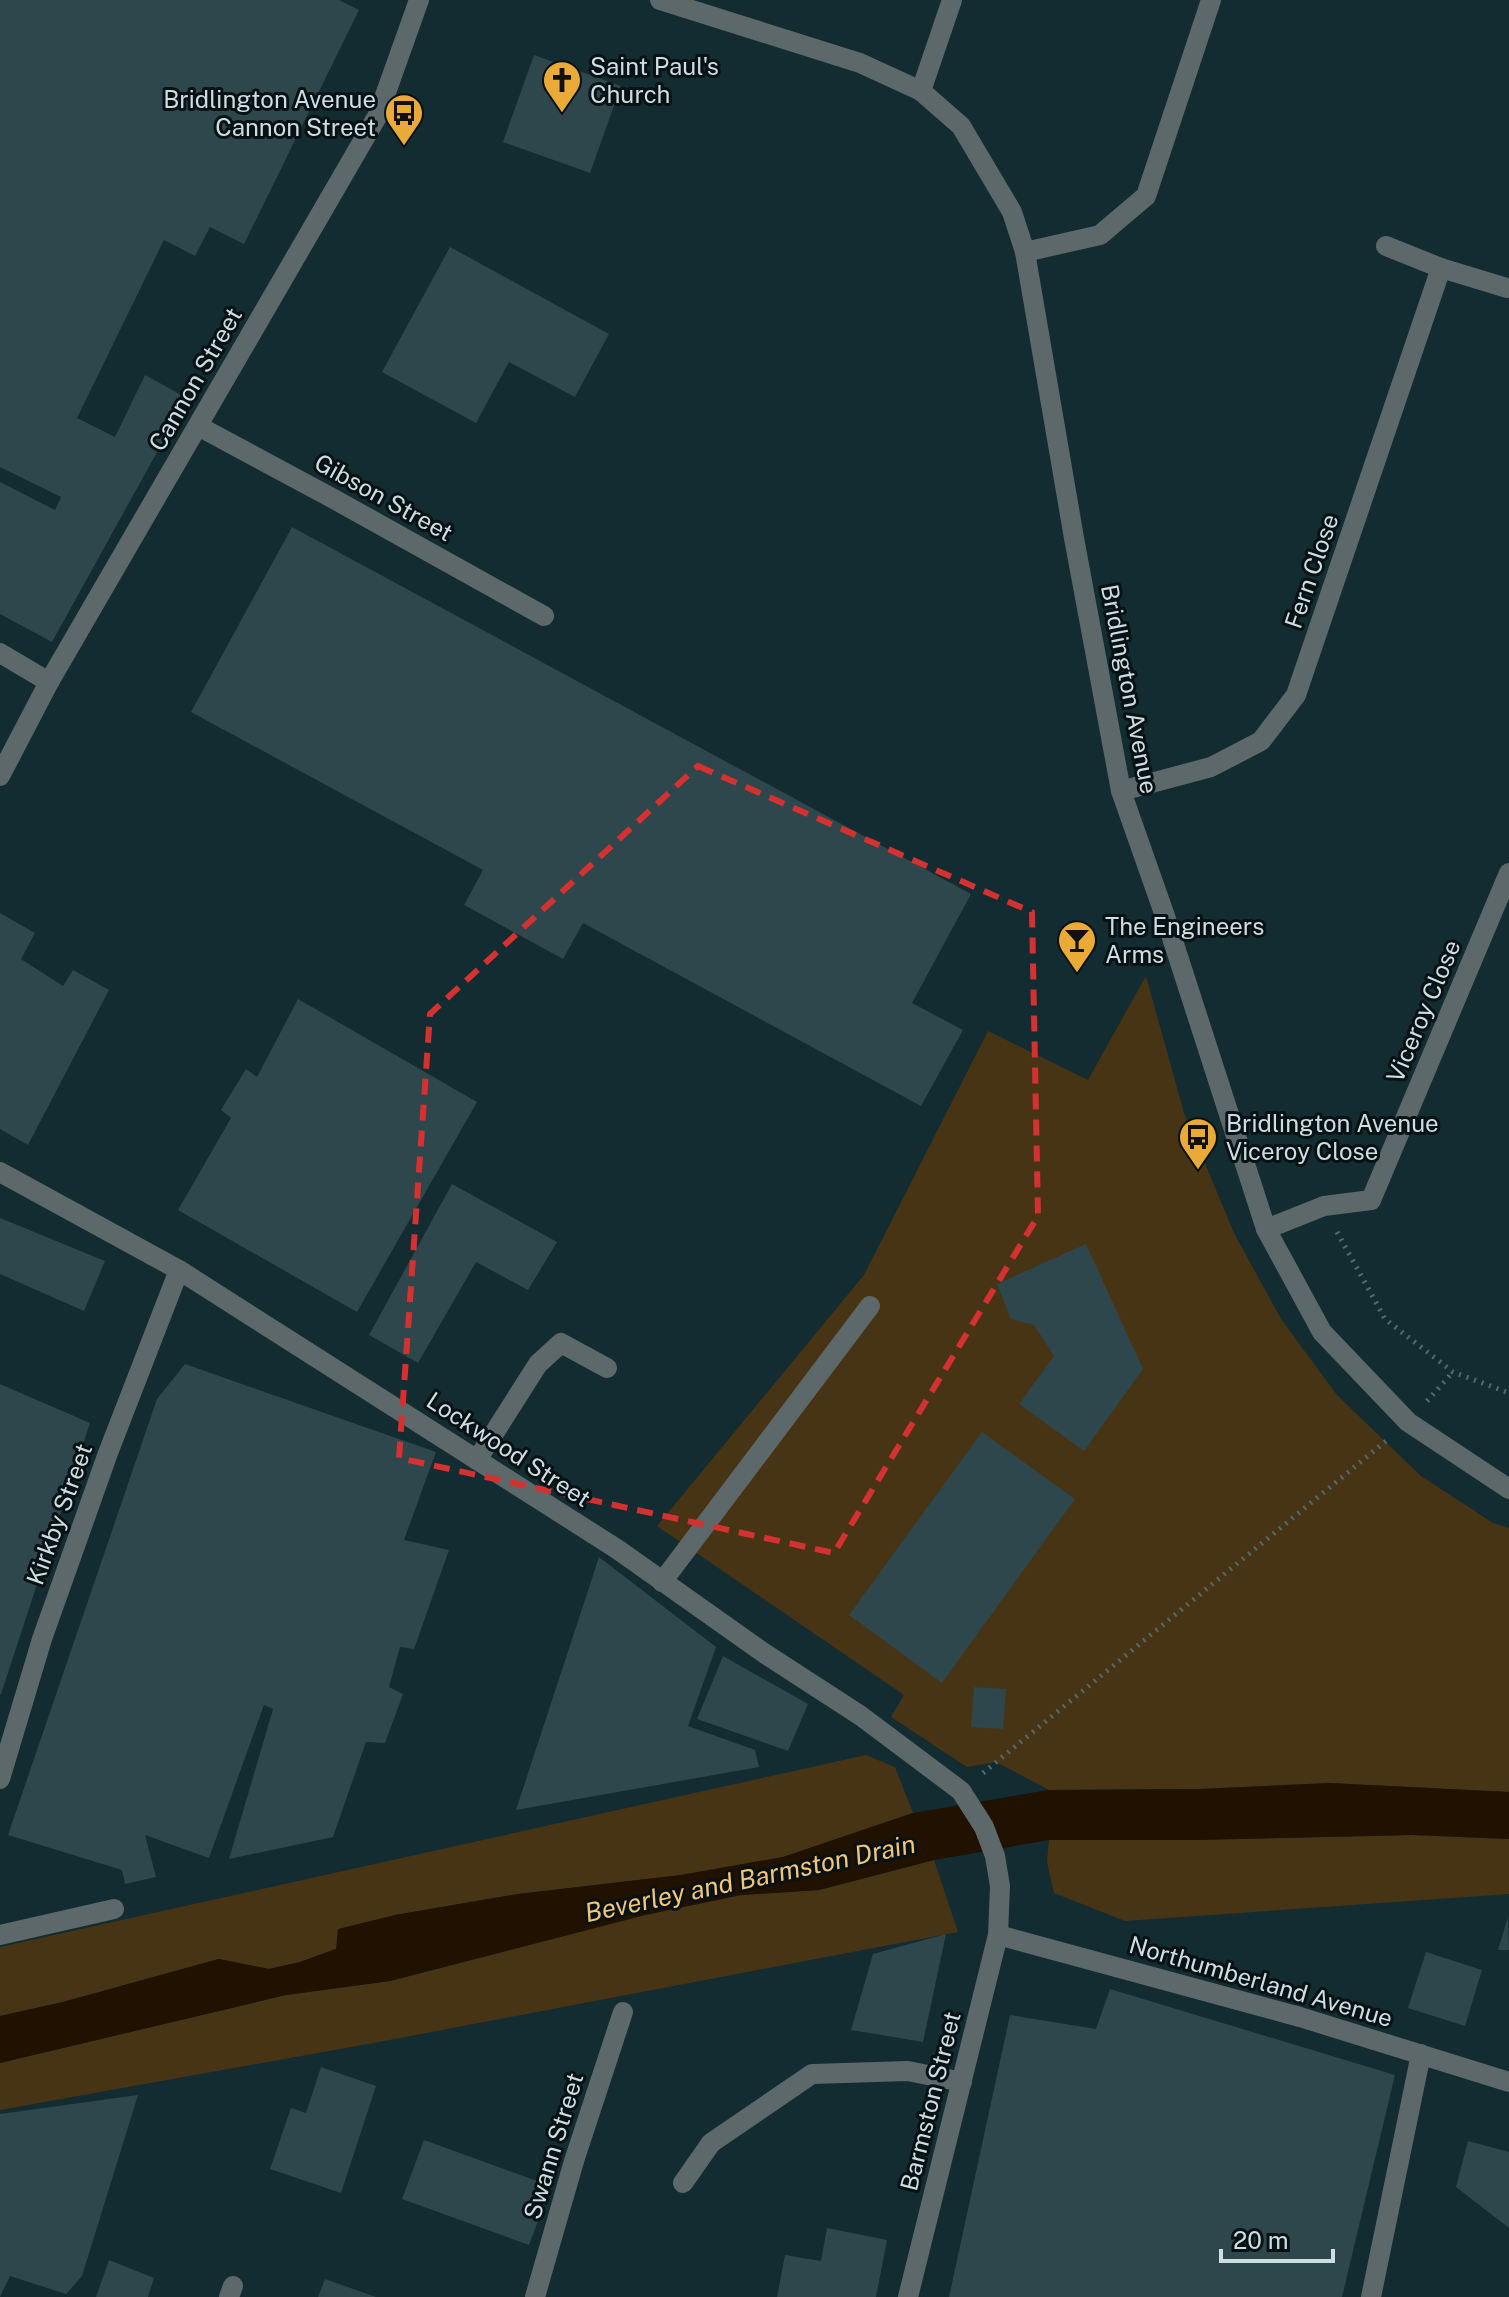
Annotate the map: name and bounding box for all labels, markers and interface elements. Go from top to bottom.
place label: Saint Paul's Church [590,52,719,108]
church icon: Saint Paul's Church [541,59,583,114]
place label: Bridlington Avenue Cannon Street [163,85,376,141]
bus stop icon: Bridlington Avenue Cannon Street [383,92,425,147]
street label: Cannon Street [143,302,247,456]
street label: Gibson Street [310,448,458,546]
street label: Fern Close [1278,510,1344,632]
street label: Bridlington Avenue [1096,582,1164,796]
place label: The Engineers Arms [1105,912,1264,968]
bar icon: The Engineers Arms [1056,919,1098,974]
street label: Viceroy Close [1380,935,1466,1087]
place label: Bridlington Avenue Viceroy Close [1226,1109,1439,1165]
bus stop icon: Bridlington Avenue Viceroy Close [1177,1116,1219,1171]
street label: Lockwood Street [422,1386,596,1512]
street label: Kirkby Street [21,1440,97,1588]
water label: Beverley and Barmston Drain [582,1828,918,1928]
street label: Northumberland Avenue [1126,1930,1396,2032]
street label: Barmston Street [894,2009,966,2193]
street label: Swann Street [517,2069,589,2223]
scale bar [1221,2213,1333,2263]
text: 20 m [1233,2226,1289,2254]

